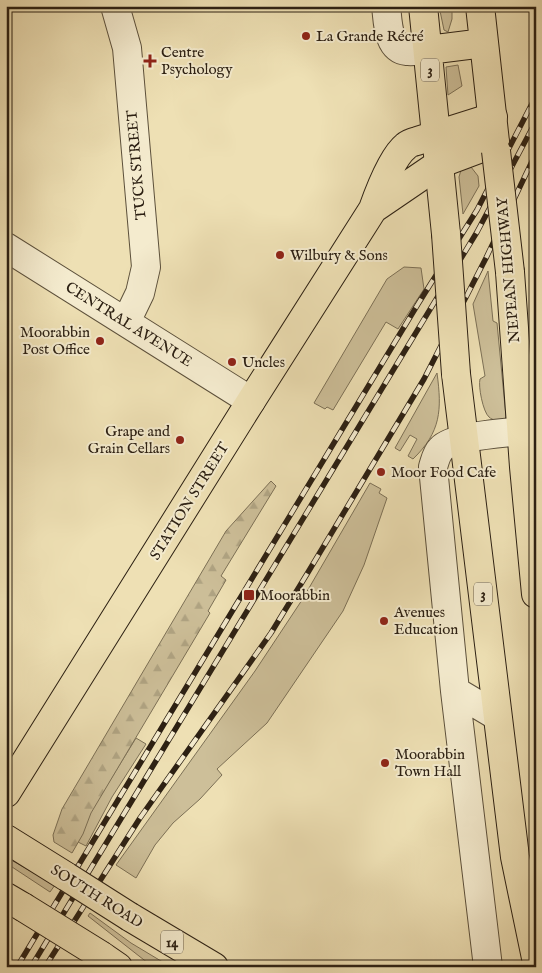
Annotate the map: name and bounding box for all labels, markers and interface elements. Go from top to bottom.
place label: La Grande Récré [316,27,424,46]
marker: La Grande Récré [300,30,312,42]
place label: Centre Psychology [161,43,233,79]
marker: Centre Psychology [143,54,157,68]
road number: 3 [421,58,439,82]
street label: TUCK STREET [122,109,151,221]
street label: NEPEAN HIGHWAY [493,195,524,344]
place label: Wilbury & Sons [290,246,388,265]
marker: Wilbury & Sons [274,249,286,261]
street label: CENTRAL AVENUE [62,278,196,371]
place label: Moorabbin Post Office [20,323,90,359]
marker: Moorabbin Post Office [94,335,106,347]
place label: Uncles [242,353,285,372]
marker: Uncles [226,356,238,368]
place label: Grape and Grain Cellars [88,422,171,458]
marker: Grape and Grain Cellars [174,434,186,446]
street label: STATION STREET [146,439,233,564]
place label: Moor Food Cafe [391,463,496,482]
marker: Moor Food Cafe [375,466,387,478]
road number: 3 [474,582,492,606]
place label: Moorabbin [260,586,330,605]
marker: Moorabbin [242,588,256,602]
place label: Avenues Education [393,603,458,639]
marker: Avenues Education [378,615,390,627]
place label: Moorabbin Town Hall [395,745,465,781]
marker: Moorabbin Town Hall [379,757,391,769]
street label: SOUTH ROAD [47,860,146,932]
road number: 14 [161,930,183,954]

